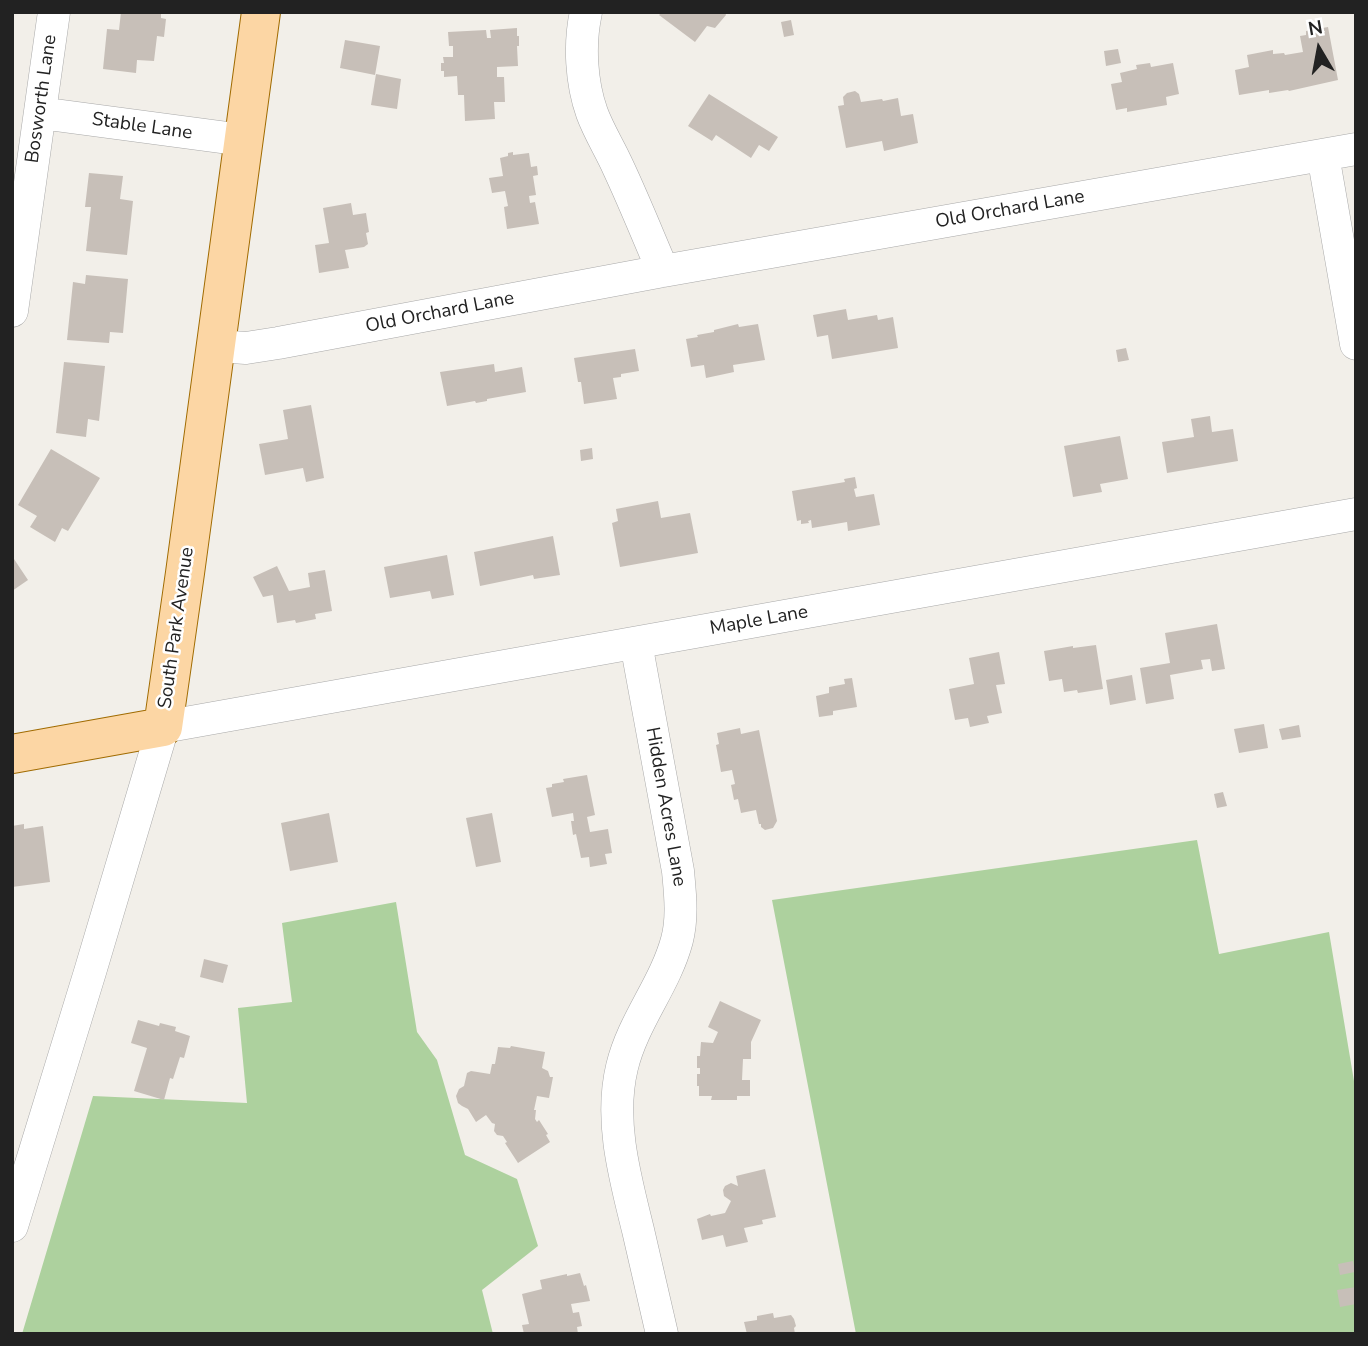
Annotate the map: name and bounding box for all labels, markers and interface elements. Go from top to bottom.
north arrow [1284,14,1354,84]
text: N [1306,14,1325,42]
street label: Bosworth Lane [22,33,62,165]
street label: Stable Lane [90,109,194,145]
street label: Old Orchard Lane [934,186,1086,234]
street label: Old Orchard Lane [364,287,516,339]
street label: South Park Avenue [154,546,200,710]
street label: Maple Lane [708,601,810,641]
street label: Hidden Acres Lane [640,726,690,888]

